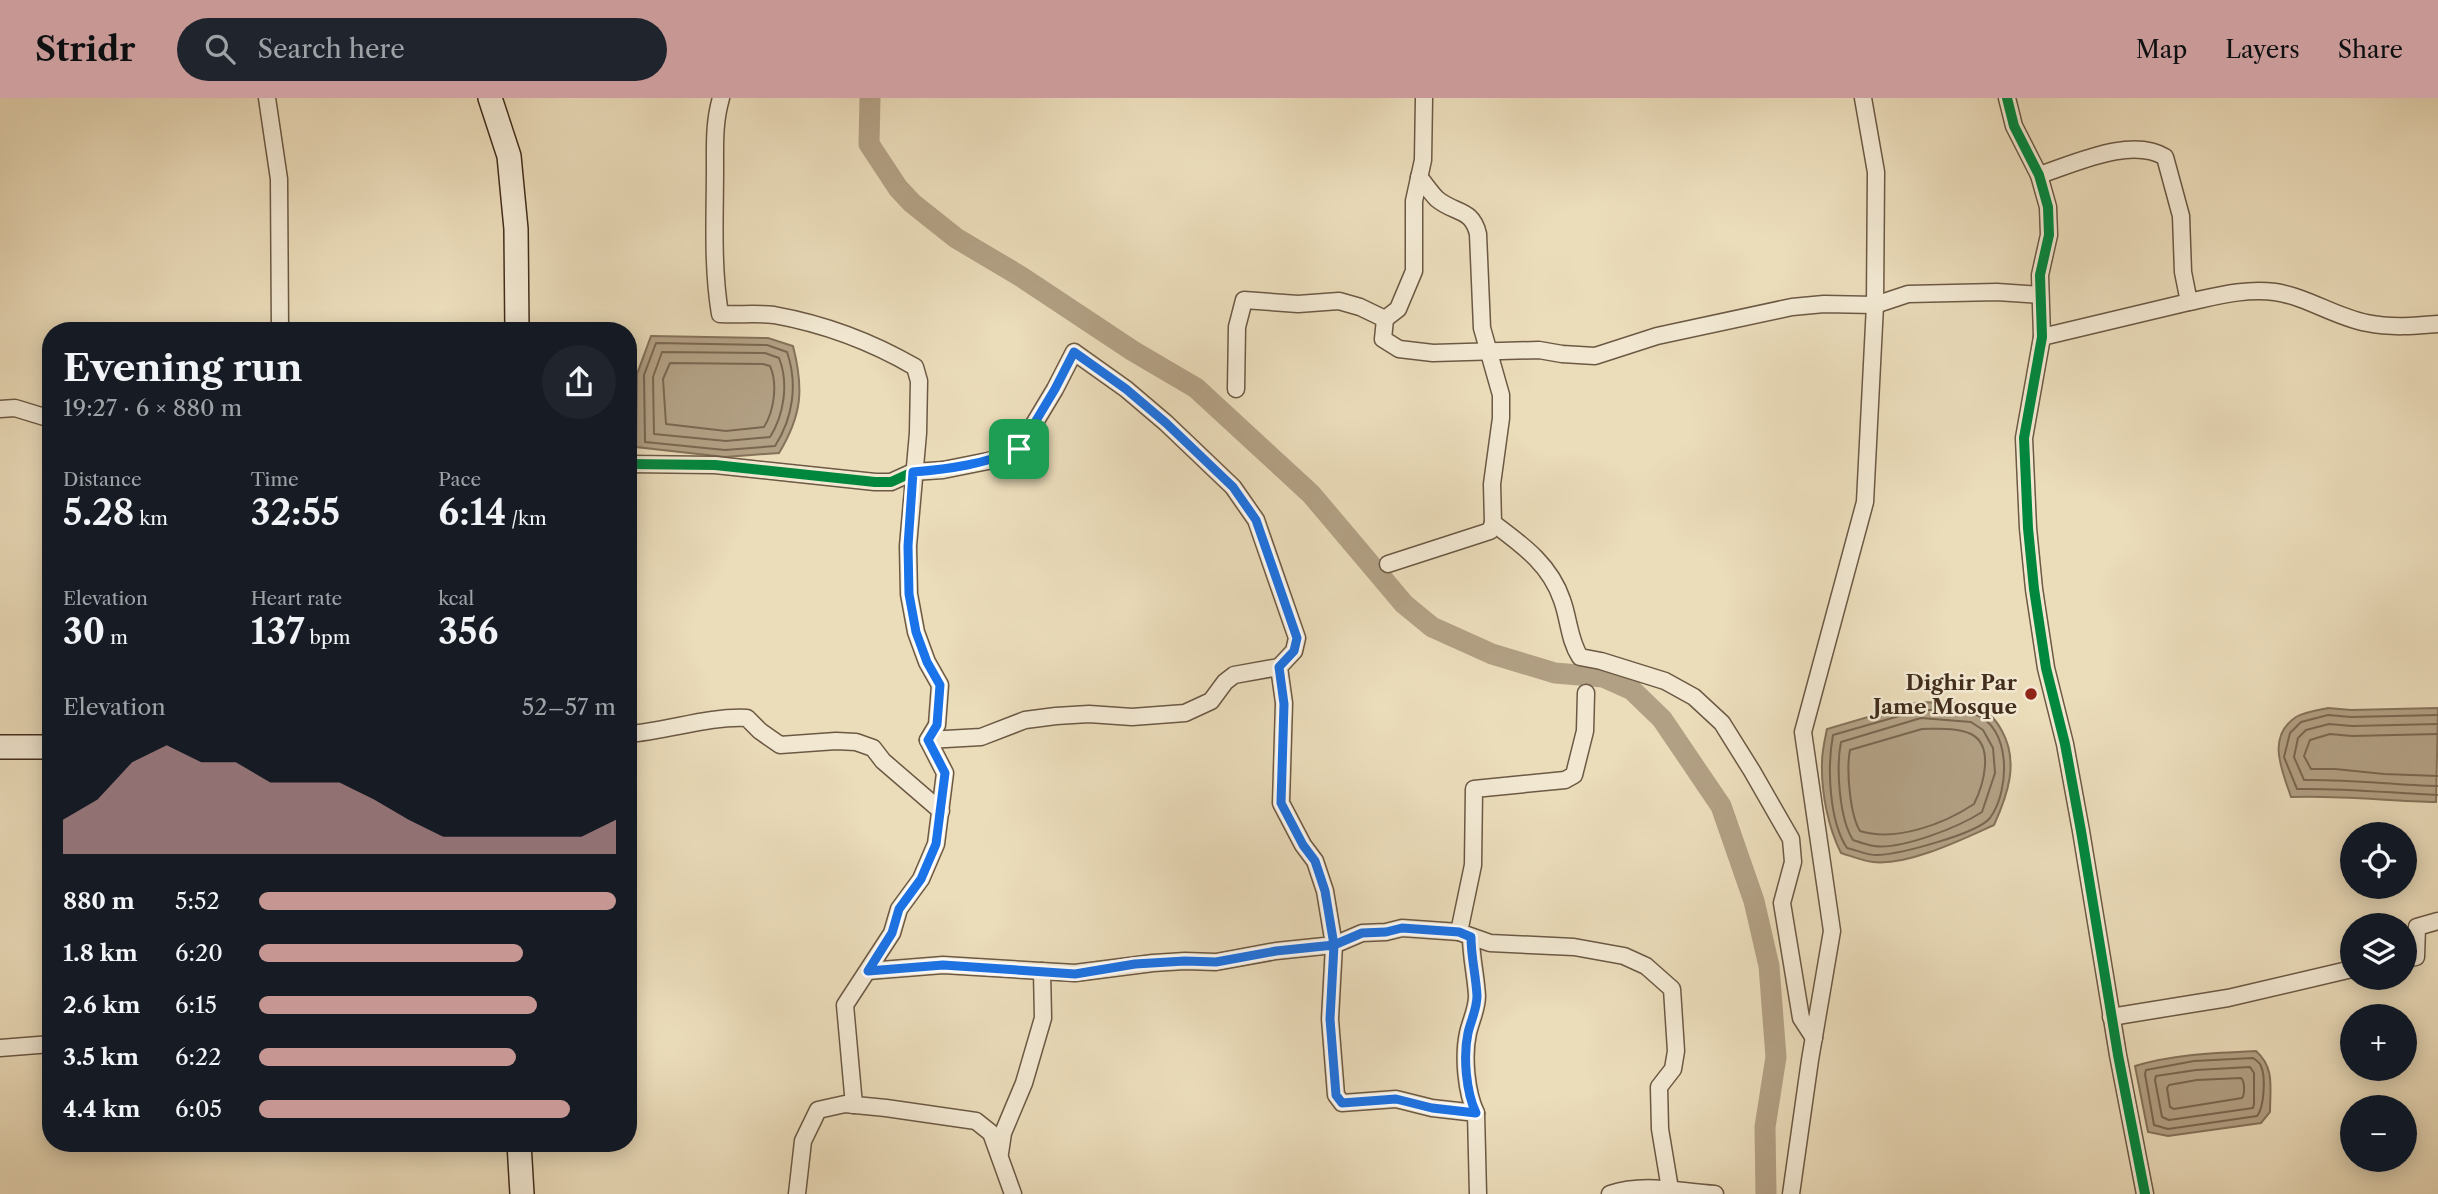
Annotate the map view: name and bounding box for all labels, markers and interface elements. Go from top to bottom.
search box [177,18,667,81]
text: Stridr [35,29,135,70]
icon: search [201,30,239,68]
text: Search here [257,33,405,65]
text: Map [2136,35,2187,64]
text: Layers [2225,35,2300,64]
text: Share [2338,35,2403,64]
text: Evening run [63,344,303,391]
button: share [542,345,616,419]
text: 19:27 · 6 × 880 m [63,394,242,422]
pin [989,419,1049,479]
icon: arrive [1000,430,1038,468]
text: Distance [63,468,142,491]
text: Time [251,468,299,491]
text: Pace [438,468,481,491]
text: 5.28 [63,491,134,534]
text: 32:55 [251,491,340,534]
text: 6:14 [438,491,506,534]
text: km [134,507,168,530]
text: /km [506,507,547,530]
text: Elevation [63,587,148,610]
text: Heart rate [251,587,342,610]
text: kcal [438,587,474,610]
text: 30 [63,610,105,653]
text: 137 [251,610,304,653]
text: 356 [438,610,498,653]
text: m [105,626,128,649]
text: bpm [304,626,350,649]
place label: Dighir Par Jame Mosque [1869,670,2018,719]
marker: Dighir Par Jame Mosque [2023,686,2039,702]
text: Elevation [63,693,166,721]
text: 52–57 m [522,693,616,721]
map controls [2340,822,2417,1172]
button: locate [2340,822,2417,899]
text: 880 m [63,887,135,915]
text: 5:52 [175,887,220,915]
button: layers [2340,913,2417,990]
text: 1.8 km [63,939,138,967]
text: 6:20 [175,939,223,967]
text: 2.6 km [63,991,141,1019]
text: 6:15 [175,991,217,1019]
button: + [2340,1004,2417,1081]
text: 3.5 km [63,1043,139,1071]
text: 6:22 [175,1043,221,1071]
text: 4.4 km [63,1095,140,1123]
text: 6:05 [175,1095,222,1123]
button: − [2340,1095,2417,1172]

